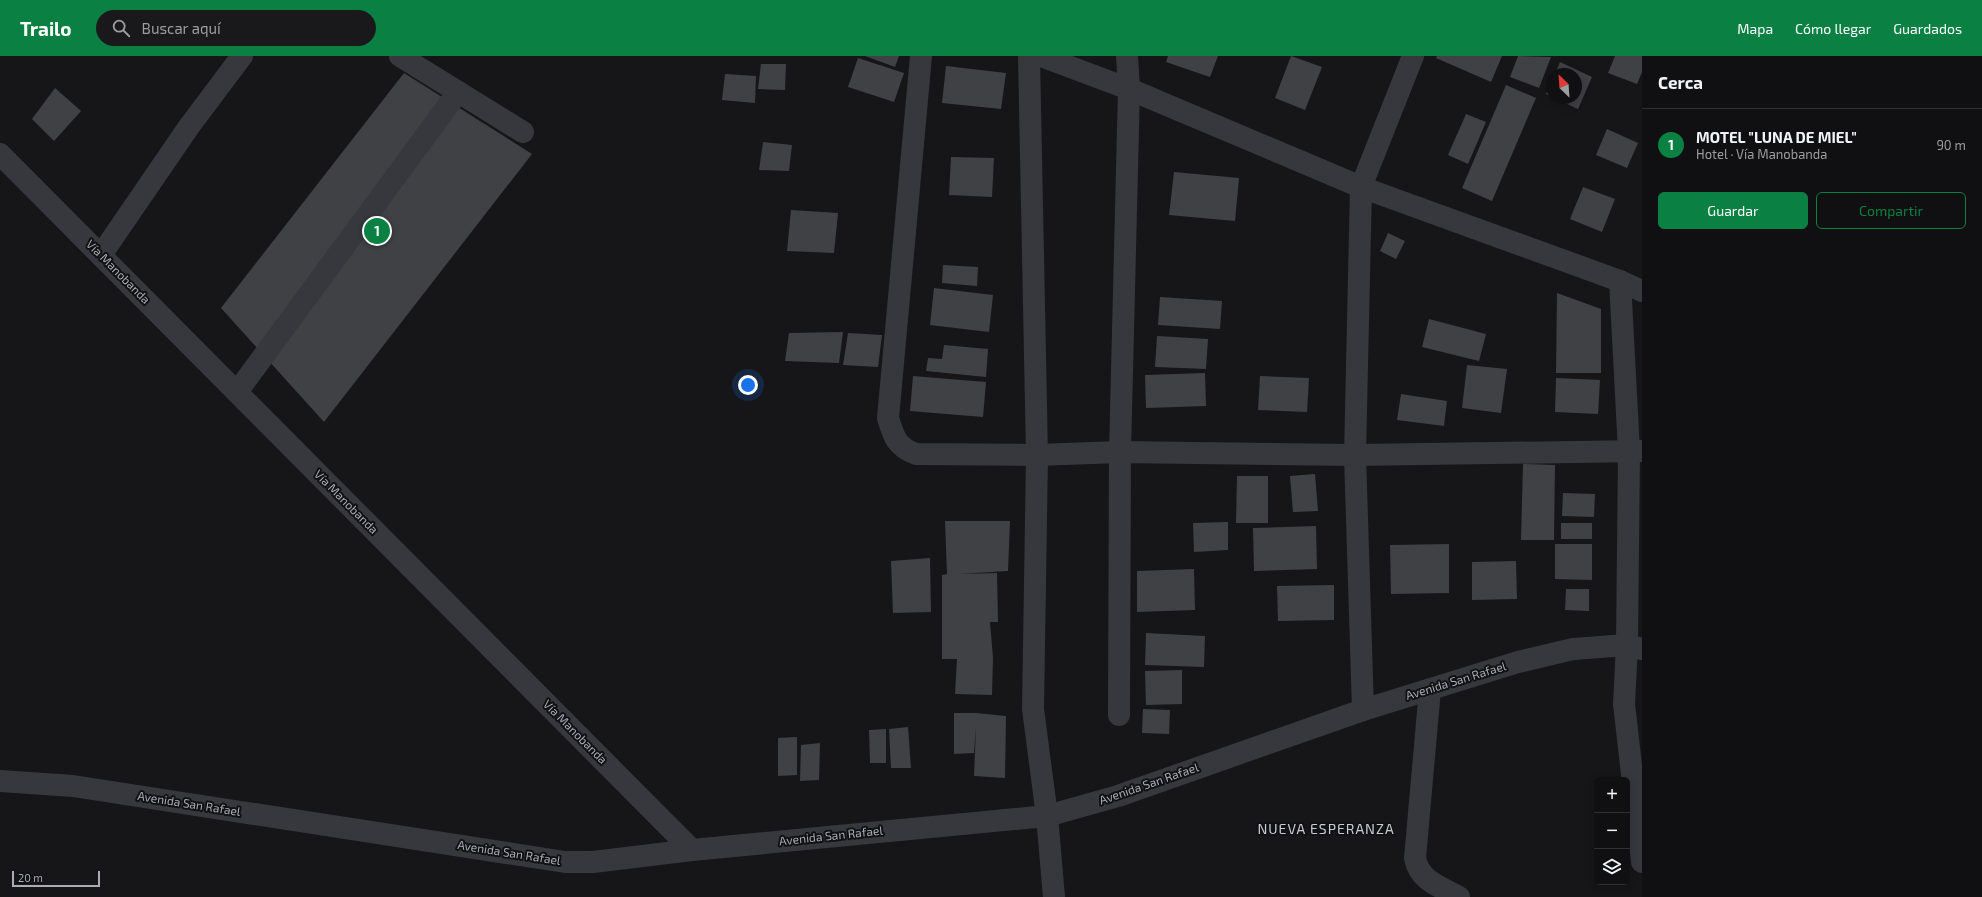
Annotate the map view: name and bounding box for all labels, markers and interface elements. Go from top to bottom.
search box [96,10,376,46]
text: Trailo [20,17,72,40]
icon: search [110,17,132,39]
text: Buscar aquí [142,19,221,37]
text: Mapa [1737,20,1773,37]
text: Cómo llegar [1795,20,1871,37]
text: Guardados [1893,20,1962,37]
north arrow [1546,68,1582,104]
text: Cerca [1658,72,1703,92]
text: MOTEL "LUNA DE MIEL" [1696,128,1857,146]
text: 1 [1668,137,1674,153]
text: 90 m [1936,137,1966,153]
text: Hotel · Vía Manobanda [1696,146,1827,162]
button: Guardar [1658,192,1808,229]
button: Compartir [1816,192,1966,229]
pin: 1 [364,216,390,246]
street label: Vía Manobanda [84,237,153,306]
your location [738,375,758,395]
street label: Vía Manobanda [312,467,381,536]
street label: Avenida San Rafael [1404,658,1508,702]
street label: Vía Manobanda [541,697,610,766]
street label: Avenida San Rafael [1097,759,1201,807]
map controls [1594,777,1630,885]
button: + [1594,777,1630,813]
street label: Avenida San Rafael [137,788,242,818]
button: − [1594,813,1630,849]
district label: NUEVA ESPERANZA [1257,820,1395,837]
street label: Avenida San Rafael [778,823,884,847]
street label: Avenida San Rafael [457,837,562,867]
button: layers [1594,849,1630,885]
scale bar [12,869,100,888]
text: 20 m [18,871,43,884]

